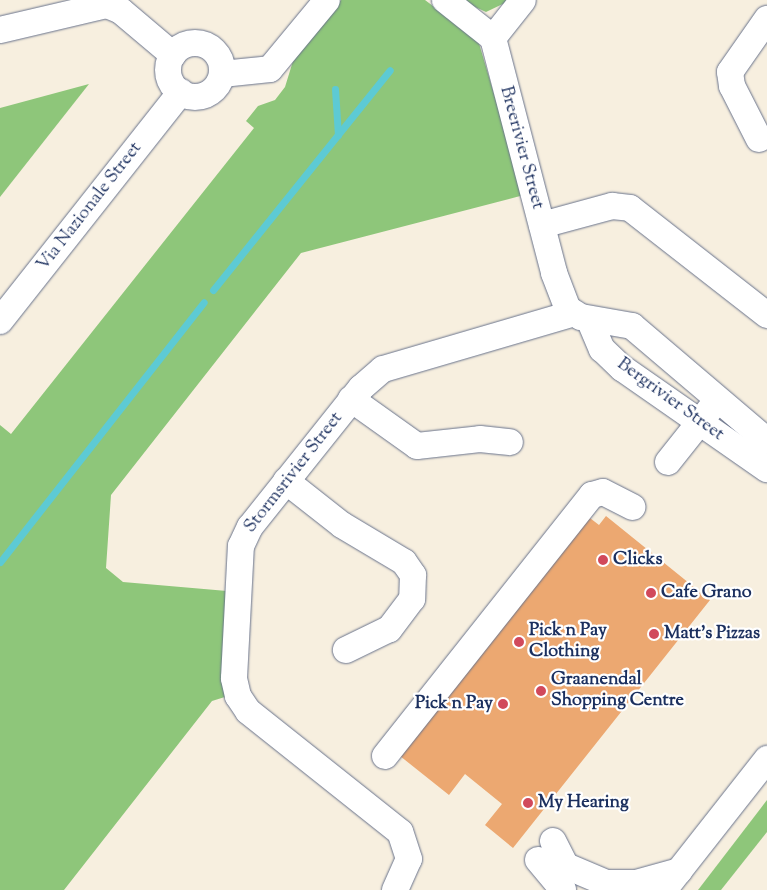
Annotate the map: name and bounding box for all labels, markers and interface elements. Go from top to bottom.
street label: Breerivier Street [494,84,548,212]
street label: Via Nazionale Street [33,138,147,276]
street label: Bergrivier Street [612,354,728,446]
street label: Stormsrivier Street [240,408,348,538]
place label: Clicks [613,549,662,571]
marker: Clicks [597,554,609,566]
place label: Cafe Grano [661,582,752,604]
marker: Cafe Grano [645,587,657,599]
place label: Pick n Pay Clothing [529,621,607,664]
place label: Matt's Pizzas [664,623,760,645]
marker: Matt's Pizzas [648,628,660,640]
marker: Pick n Pay Clothing [513,636,525,648]
place label: Graanendal Shopping Centre [551,670,684,712]
marker: Graanendal Shopping Centre [535,685,547,697]
place label: Pick n Pay [415,693,493,715]
marker: Pick n Pay [497,698,509,710]
place label: My Hearing [538,792,629,814]
marker: My Hearing [522,797,534,809]

